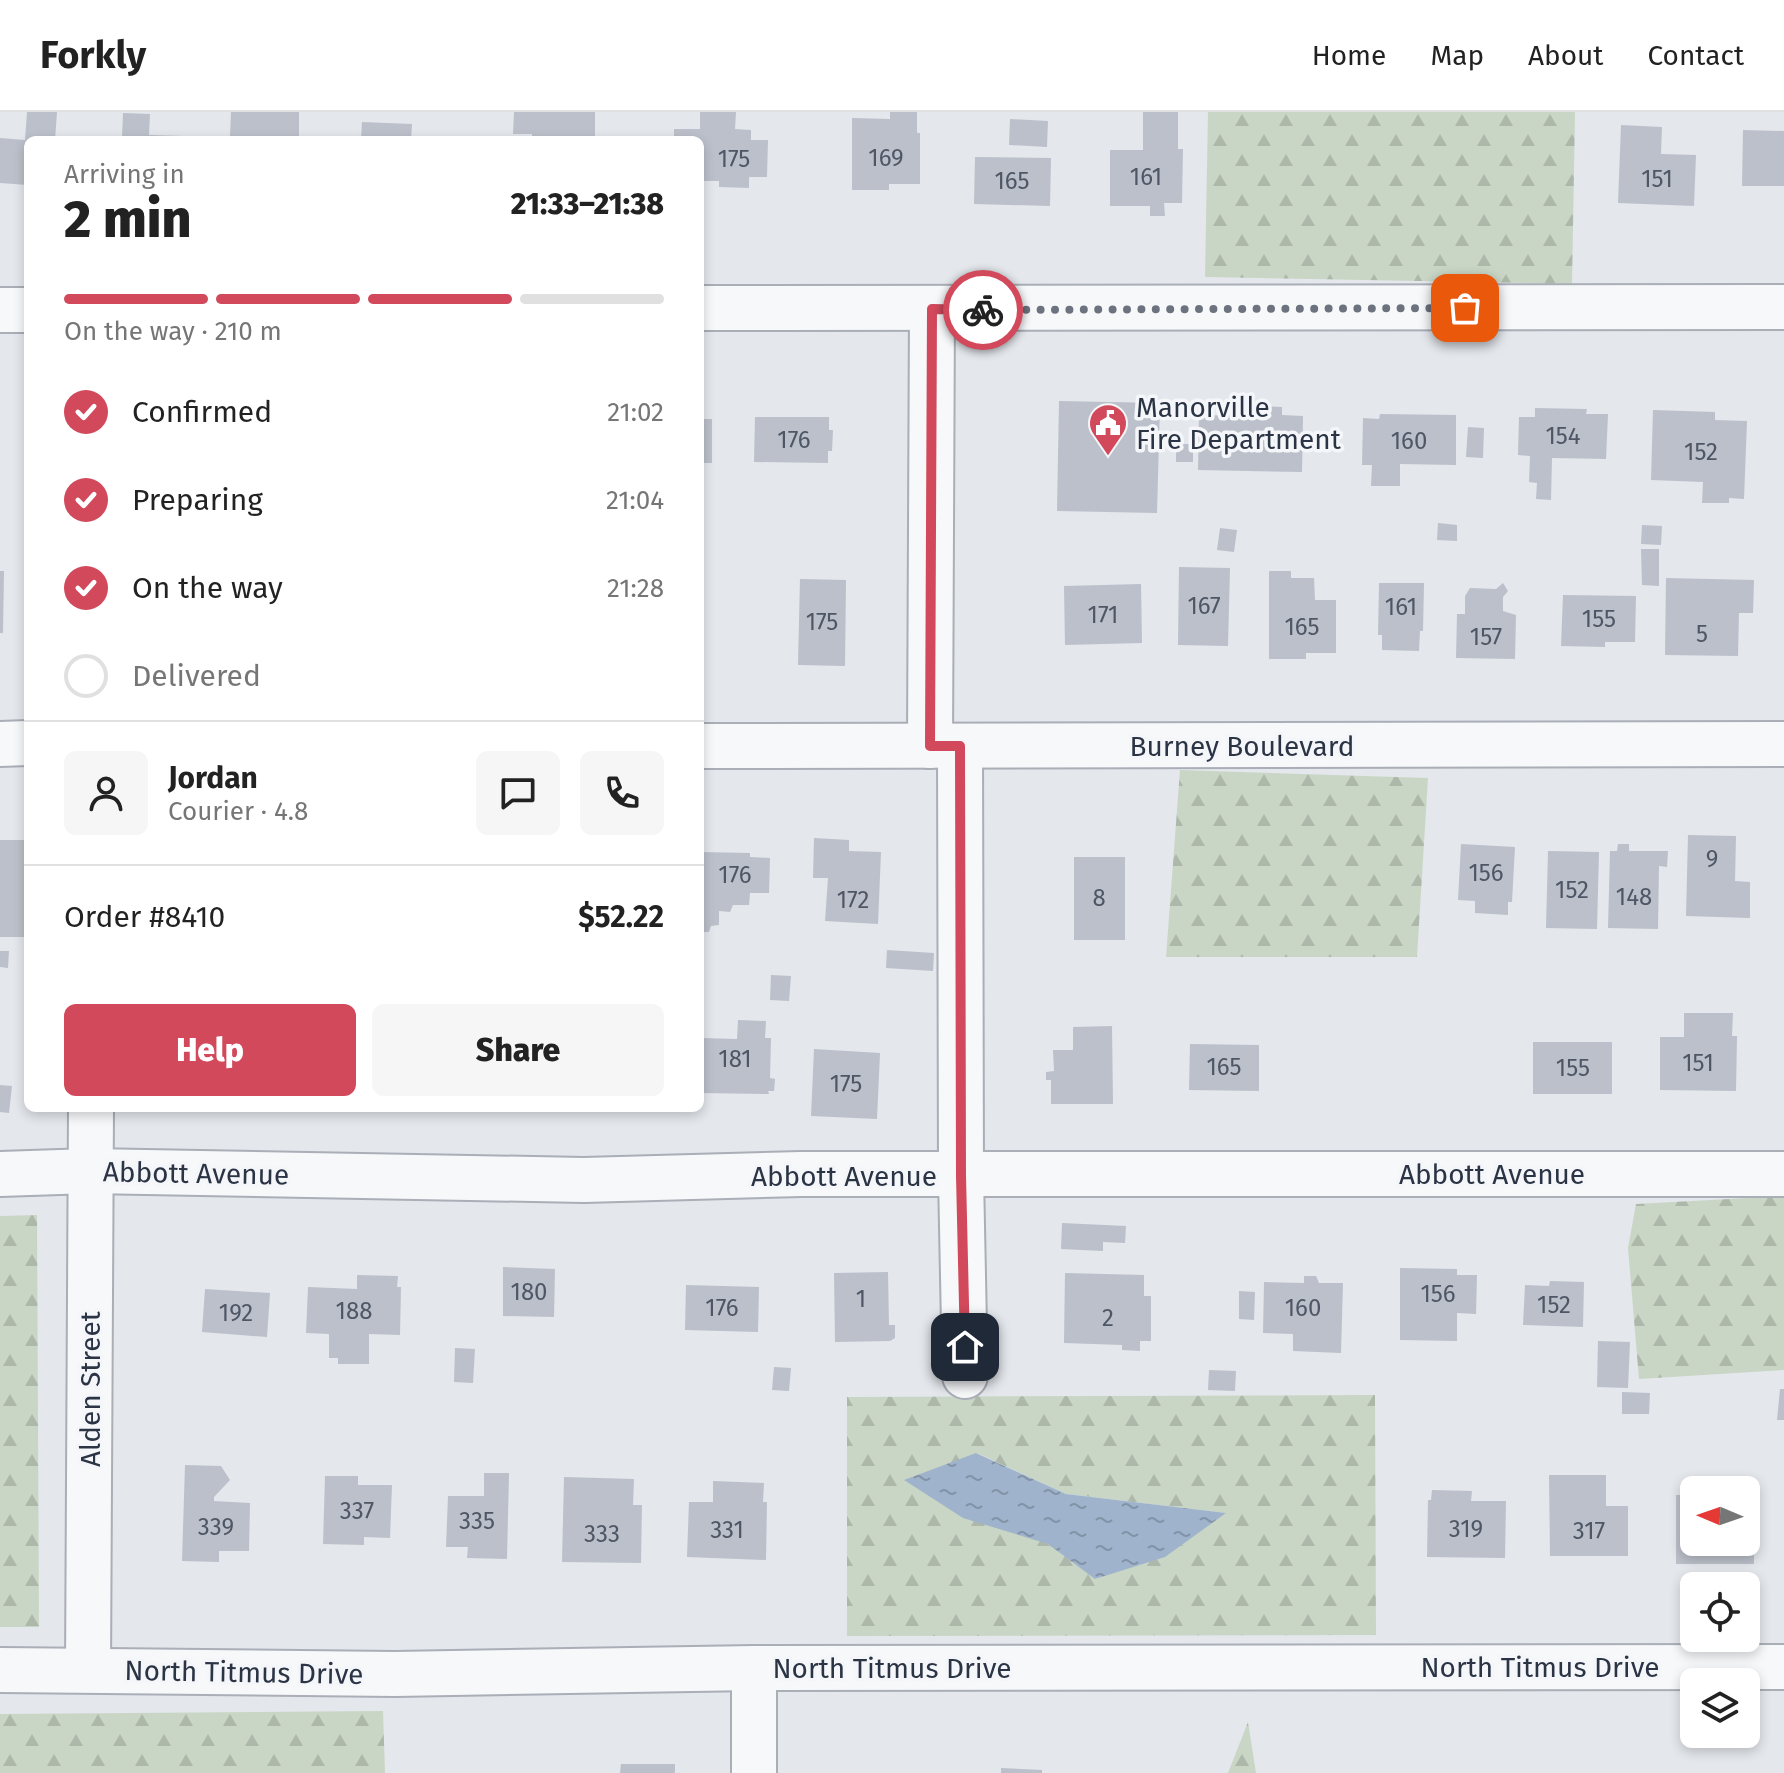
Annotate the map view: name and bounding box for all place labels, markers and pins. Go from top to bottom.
pin [1431,274,1499,342]
place label: Manorville Fire Department [1136,391,1342,456]
public building icon: Manorville Fire Department [1087,402,1129,457]
pin [931,1313,999,1381]

